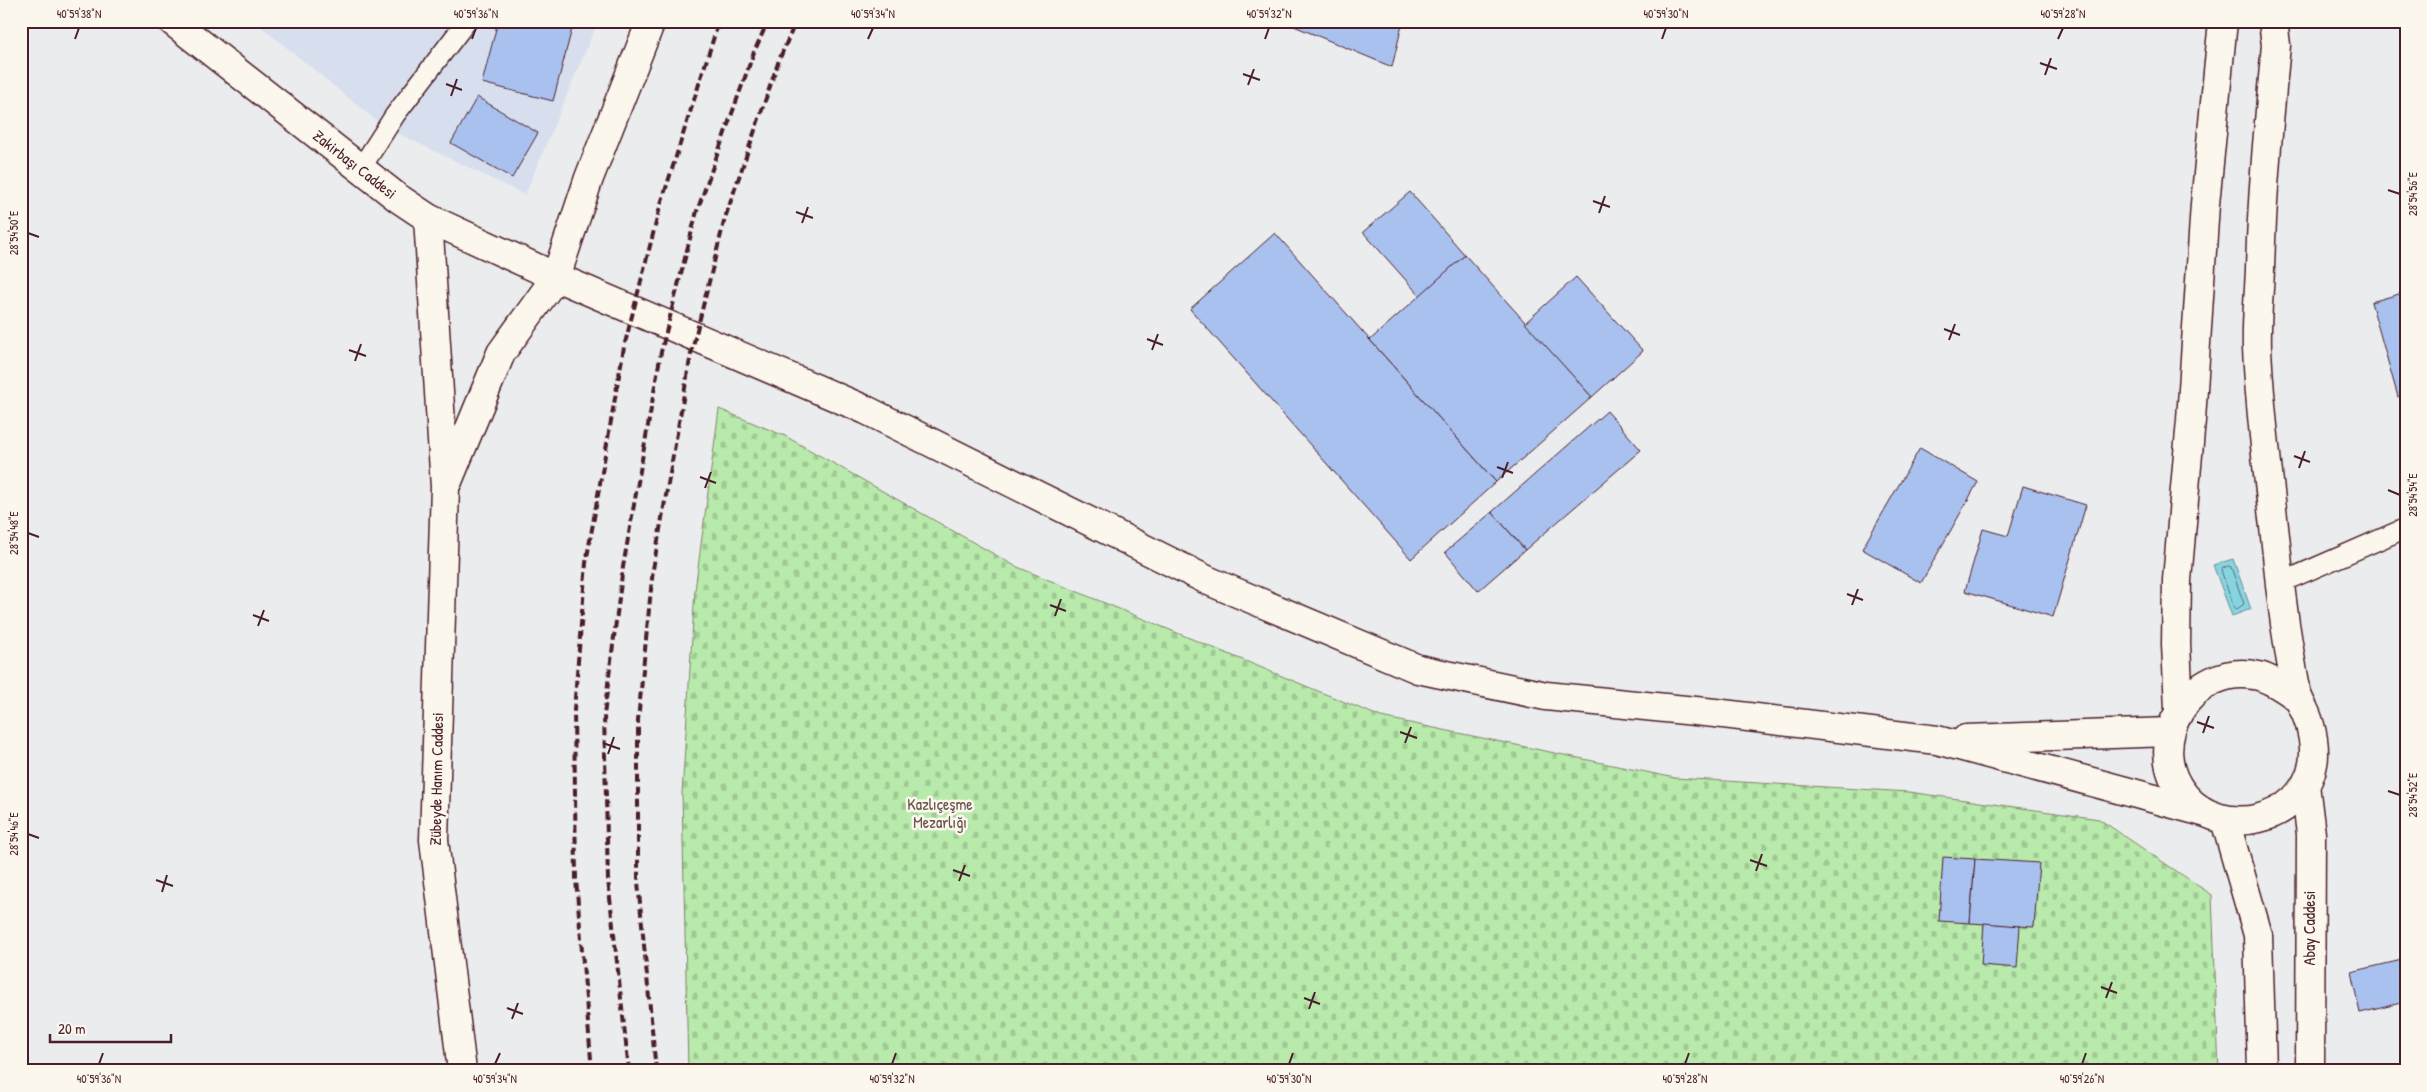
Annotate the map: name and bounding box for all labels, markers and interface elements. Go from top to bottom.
text: 40°59'38"N [57,5,101,22]
text: 40°59'36"N [454,5,498,22]
text: 40°59'34"N [851,5,895,22]
text: 40°59'32"N [1246,5,1292,22]
text: 40°59'30"N [1644,5,1688,22]
text: 40°59'28"N [2041,5,2085,22]
street label: Zakirbaşı Caddesi [309,124,401,204]
text: 28°54'56"E [2404,171,2421,216]
text: 28°54'50"E [5,210,22,255]
text: 28°54'54"E [2404,472,2421,517]
text: 28°54'48"E [5,510,22,555]
street label: Zübeyde Hanım Caddesi [424,712,448,846]
text: 28°54'52"E [2404,772,2421,817]
park label: Kazlıçeşme Mezarlığı [907,793,973,833]
text: 28°54'46"E [5,812,22,856]
street label: Abay Caddesi [2298,891,2320,965]
scale bar [50,1012,171,1044]
text: 20 m [58,1018,85,1039]
text: 40°59'36"N [77,1070,121,1087]
text: 40°59'34"N [473,1070,517,1087]
text: 40°59'32"N [869,1070,915,1087]
text: 40°59'30"N [1267,1070,1311,1087]
text: 40°59'28"N [1663,1070,1707,1087]
text: 40°59'26"N [2060,1070,2104,1087]

